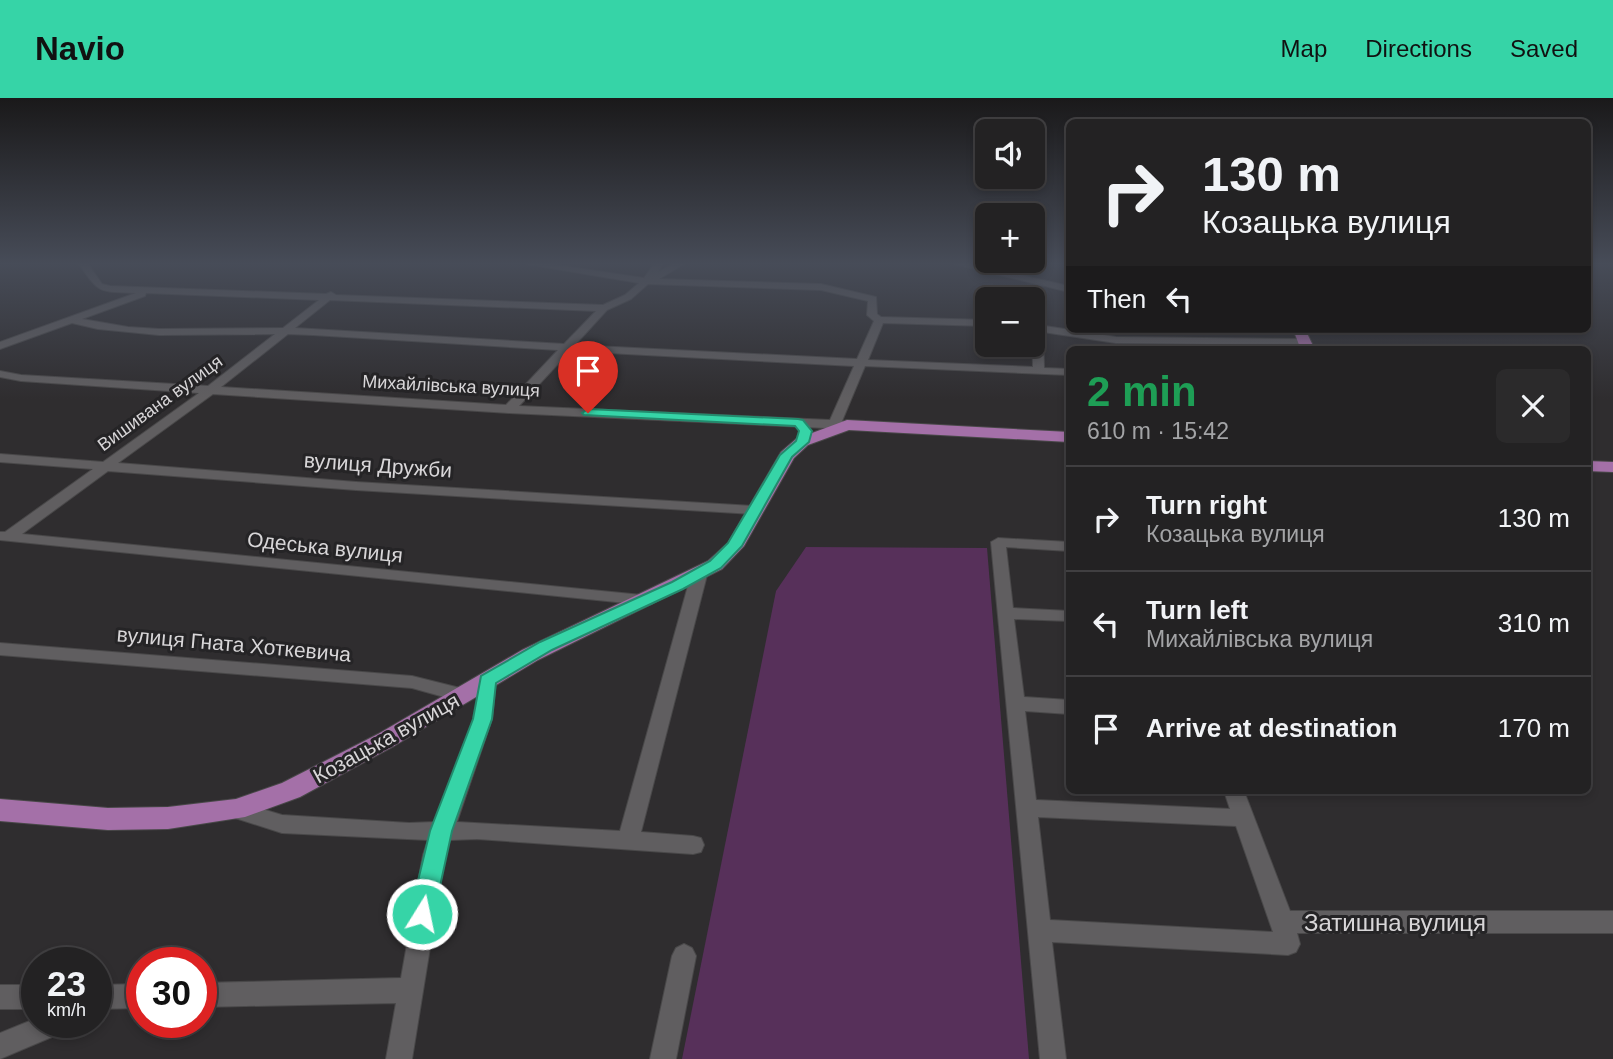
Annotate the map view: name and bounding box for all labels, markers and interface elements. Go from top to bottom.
text: Navio [35,30,125,67]
text: Map [1281,35,1327,62]
text: Directions [1365,35,1472,62]
text: Saved [1510,35,1578,62]
map controls [975,119,1045,357]
button: sound [975,119,1045,189]
icon: right [1087,147,1178,238]
text: 130 m [1202,147,1341,201]
button: + [975,203,1045,273]
text: Козацька вулиця [1202,204,1451,240]
icon: left [1160,280,1198,318]
text: Then [1087,284,1146,314]
button: − [975,287,1045,357]
pin [558,341,618,413]
street label: Вишивана вулиця [94,351,226,455]
icon: arrive [569,352,607,390]
text: 2 min [1087,368,1197,415]
button: close [1496,369,1570,443]
street label: Михайлівська вулиця [362,371,540,401]
text: 610 m · 15:42 [1087,418,1229,444]
street label: вулиця Дружби [303,448,453,482]
text: Turn right [1146,490,1267,520]
icon: right [1087,500,1125,538]
text: 130 m [1498,503,1570,533]
text: Козацька вулиця [1146,521,1325,547]
street label: Одеська вулиця [246,527,404,567]
text: Turn left [1146,595,1248,625]
icon: left [1087,605,1125,643]
text: 310 m [1498,608,1570,638]
street label: вулиця Гната Хоткевича [116,622,352,666]
text: Михайлівська вулиця [1146,626,1373,652]
street label: Козацька вулиця [309,688,463,788]
icon: arrive [1087,710,1125,748]
text: Arrive at destination [1146,713,1397,743]
text: 170 m [1498,713,1570,743]
position arrow [385,877,459,951]
street label: Затишна вулиця [1304,909,1486,936]
speed limit sign: 30 [126,947,217,1038]
text: 23 [47,964,86,1003]
text: km/h [47,1000,86,1020]

